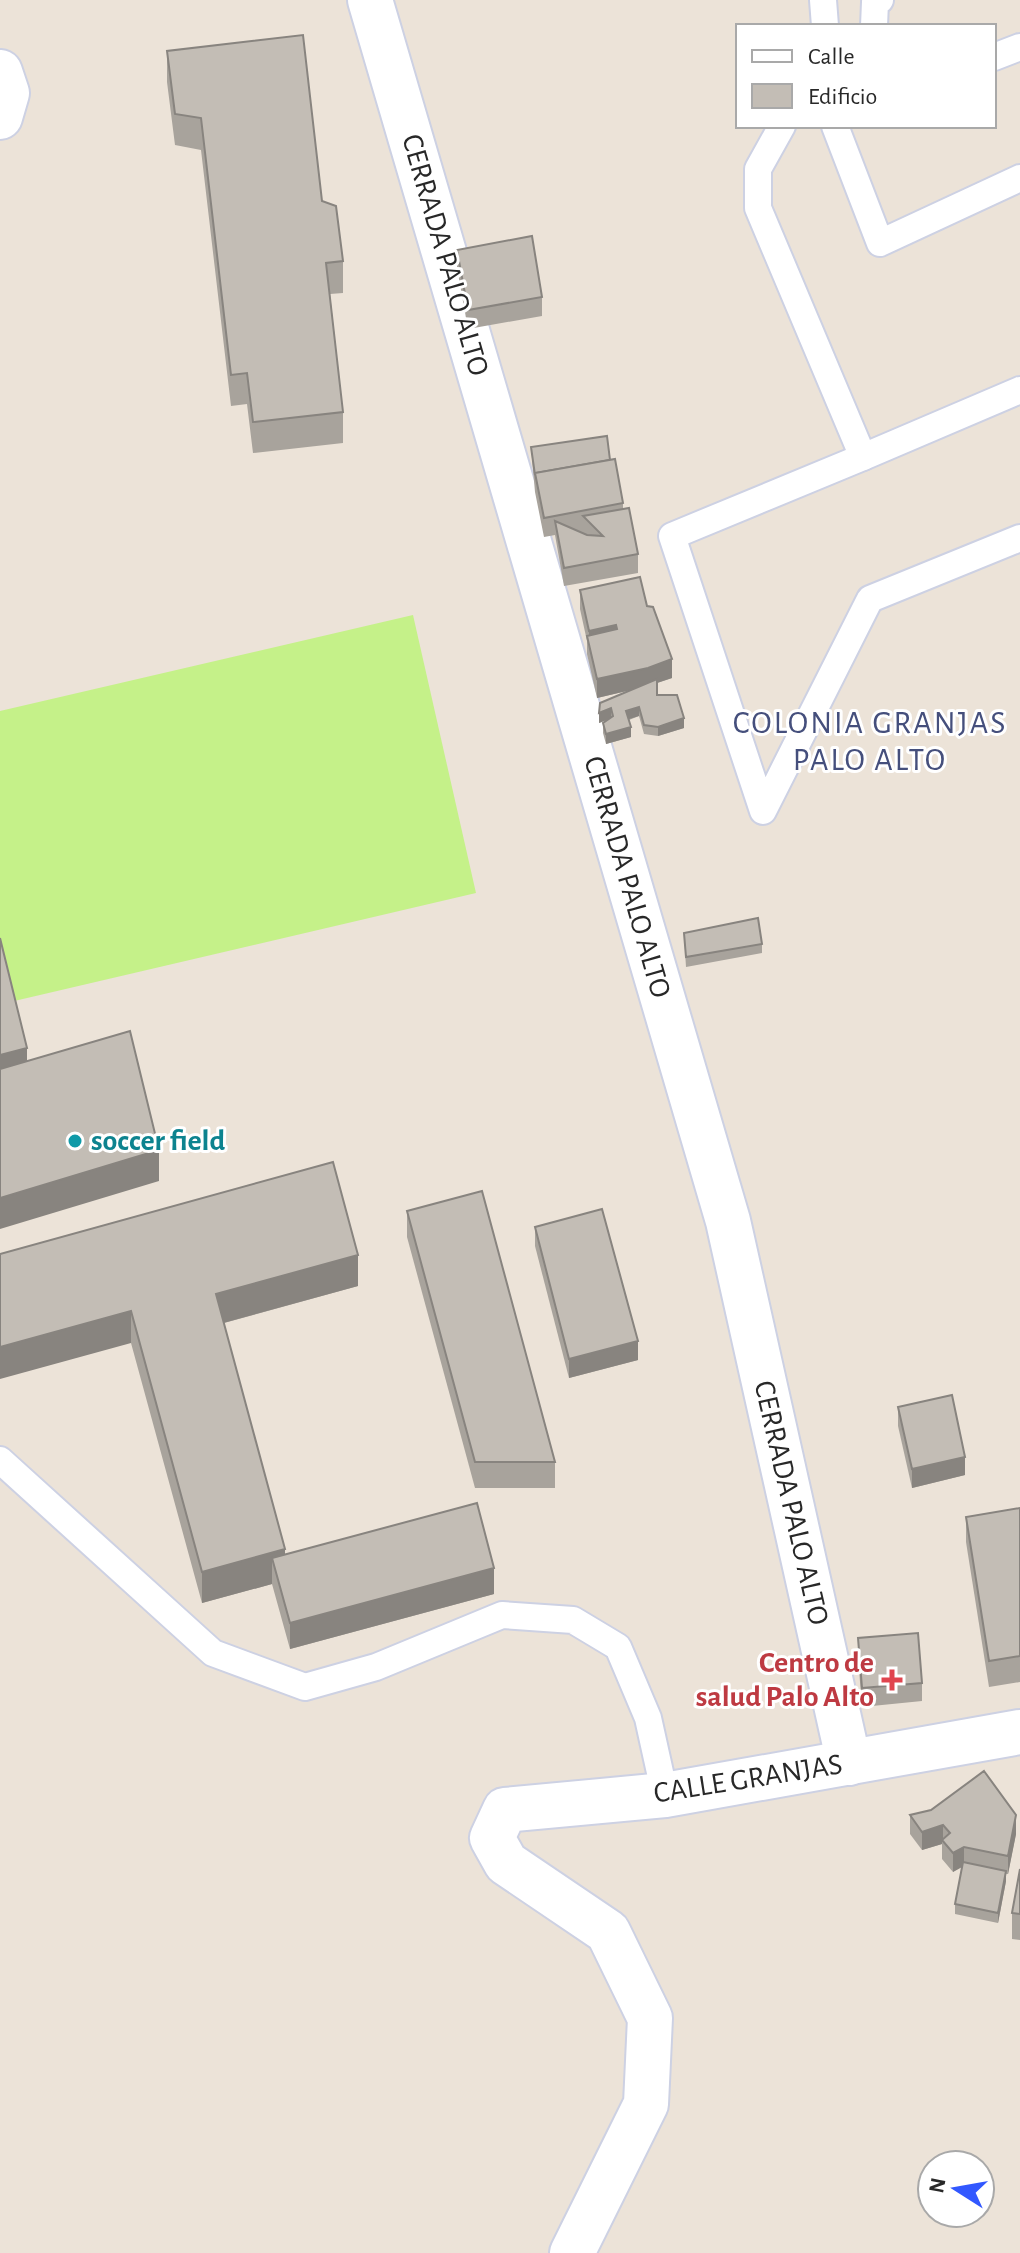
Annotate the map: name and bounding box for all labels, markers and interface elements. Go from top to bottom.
legend [736,24,996,128]
text: Calle [808,45,855,69]
text: Edificio [808,85,877,109]
street label: CERRADA PALO ALTO [396,131,494,379]
district label: COLONIA GRANJAS PALO ALTO [733,707,1007,776]
street label: CERRADA PALO ALTO [578,753,676,1001]
place label: soccer field [91,1126,225,1156]
marker: soccer field [66,1132,84,1150]
street label: CERRADA PALO ALTO [748,1378,834,1628]
place label: Centro de salud Palo Alto [696,1648,874,1712]
marker: Centro de salud Palo Alto [881,1669,903,1691]
street label: CALLE GRANJAS [652,1749,844,1809]
north arrow [916,2149,996,2229]
text: N [925,2176,950,2195]

